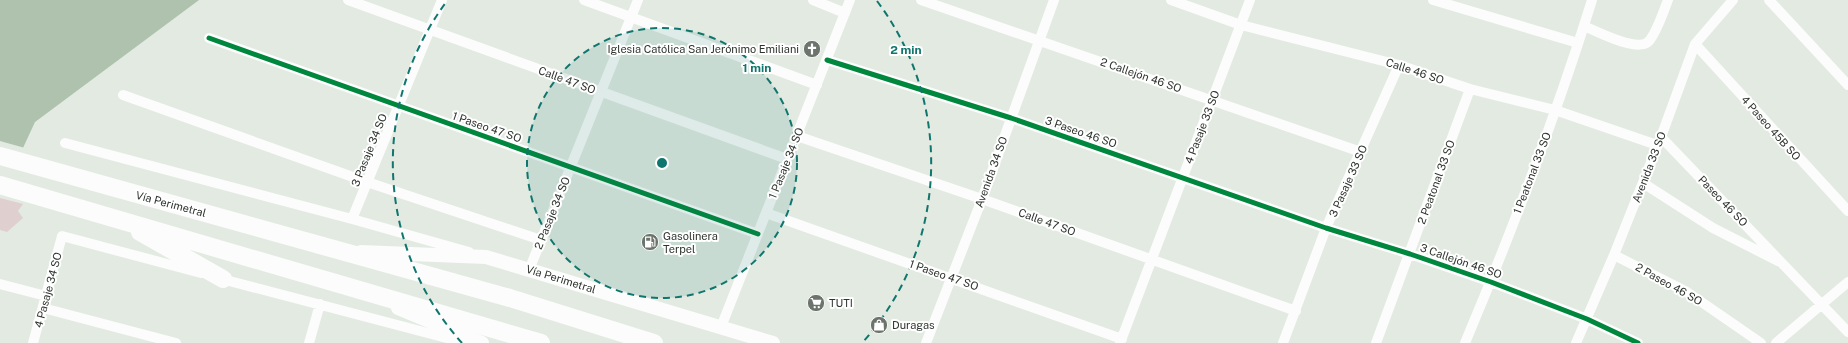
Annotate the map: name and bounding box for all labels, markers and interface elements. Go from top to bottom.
church icon: Iglesia Católica San Jerónimo Emiliani [802,39,822,59]
place label: Iglesia Católica San Jerónimo Emiliani [607,43,799,55]
text: 2 min [890,43,922,57]
street label: 2 Callejón 46 SO [1099,55,1183,95]
street label: Calle 46 SO [1384,56,1446,86]
text: 1 min [743,61,771,75]
street label: Calle 47 SO [537,64,597,96]
street label: 4 Pasaje 33 SO [1182,89,1222,165]
street label: 4 Paseo 45B SO [1739,93,1803,163]
street label: 1 Paseo 47 SO [451,110,523,144]
street label: 3 Pasaje 34 SO [349,112,389,188]
street label: 3 Paseo 46 SO [1044,114,1118,150]
street label: 1 Pasaje 34 SO [766,126,806,200]
street label: 1 Peatonal 33 SO [1511,130,1553,216]
street label: Avenida 33 SO [1630,130,1668,204]
street label: Avenida 34 SO [973,135,1009,209]
street label: 2 Peatonal 33 SO [1415,138,1457,226]
street label: 3 Pasaje 33 SO [1327,143,1369,219]
centre of rings [655,156,669,170]
street label: Paseo 46 SO [1696,173,1750,229]
street label: 2 Pasaje 34 SO [532,175,572,251]
street label: Vía Perimetral [135,189,207,219]
street label: Calle 47 SO [1017,206,1077,238]
place label: Gasolinera Terpel [663,230,718,255]
fuel station icon: Gasolinera Terpel [640,232,660,252]
street label: 3 Callejón 46 SO [1419,241,1503,281]
street label: 4 Pasaje 34 SO [32,251,64,329]
street label: 1 Paseo 47 SO [908,258,980,292]
street label: 2 Paseo 46 SO [1634,261,1704,307]
street label: Vía Perimetral [525,263,597,295]
supermarket icon: TUTI [806,293,826,313]
place label: TUTI [829,297,853,309]
shop icon: Duragas [869,315,889,335]
place label: Duragas [892,319,935,331]

